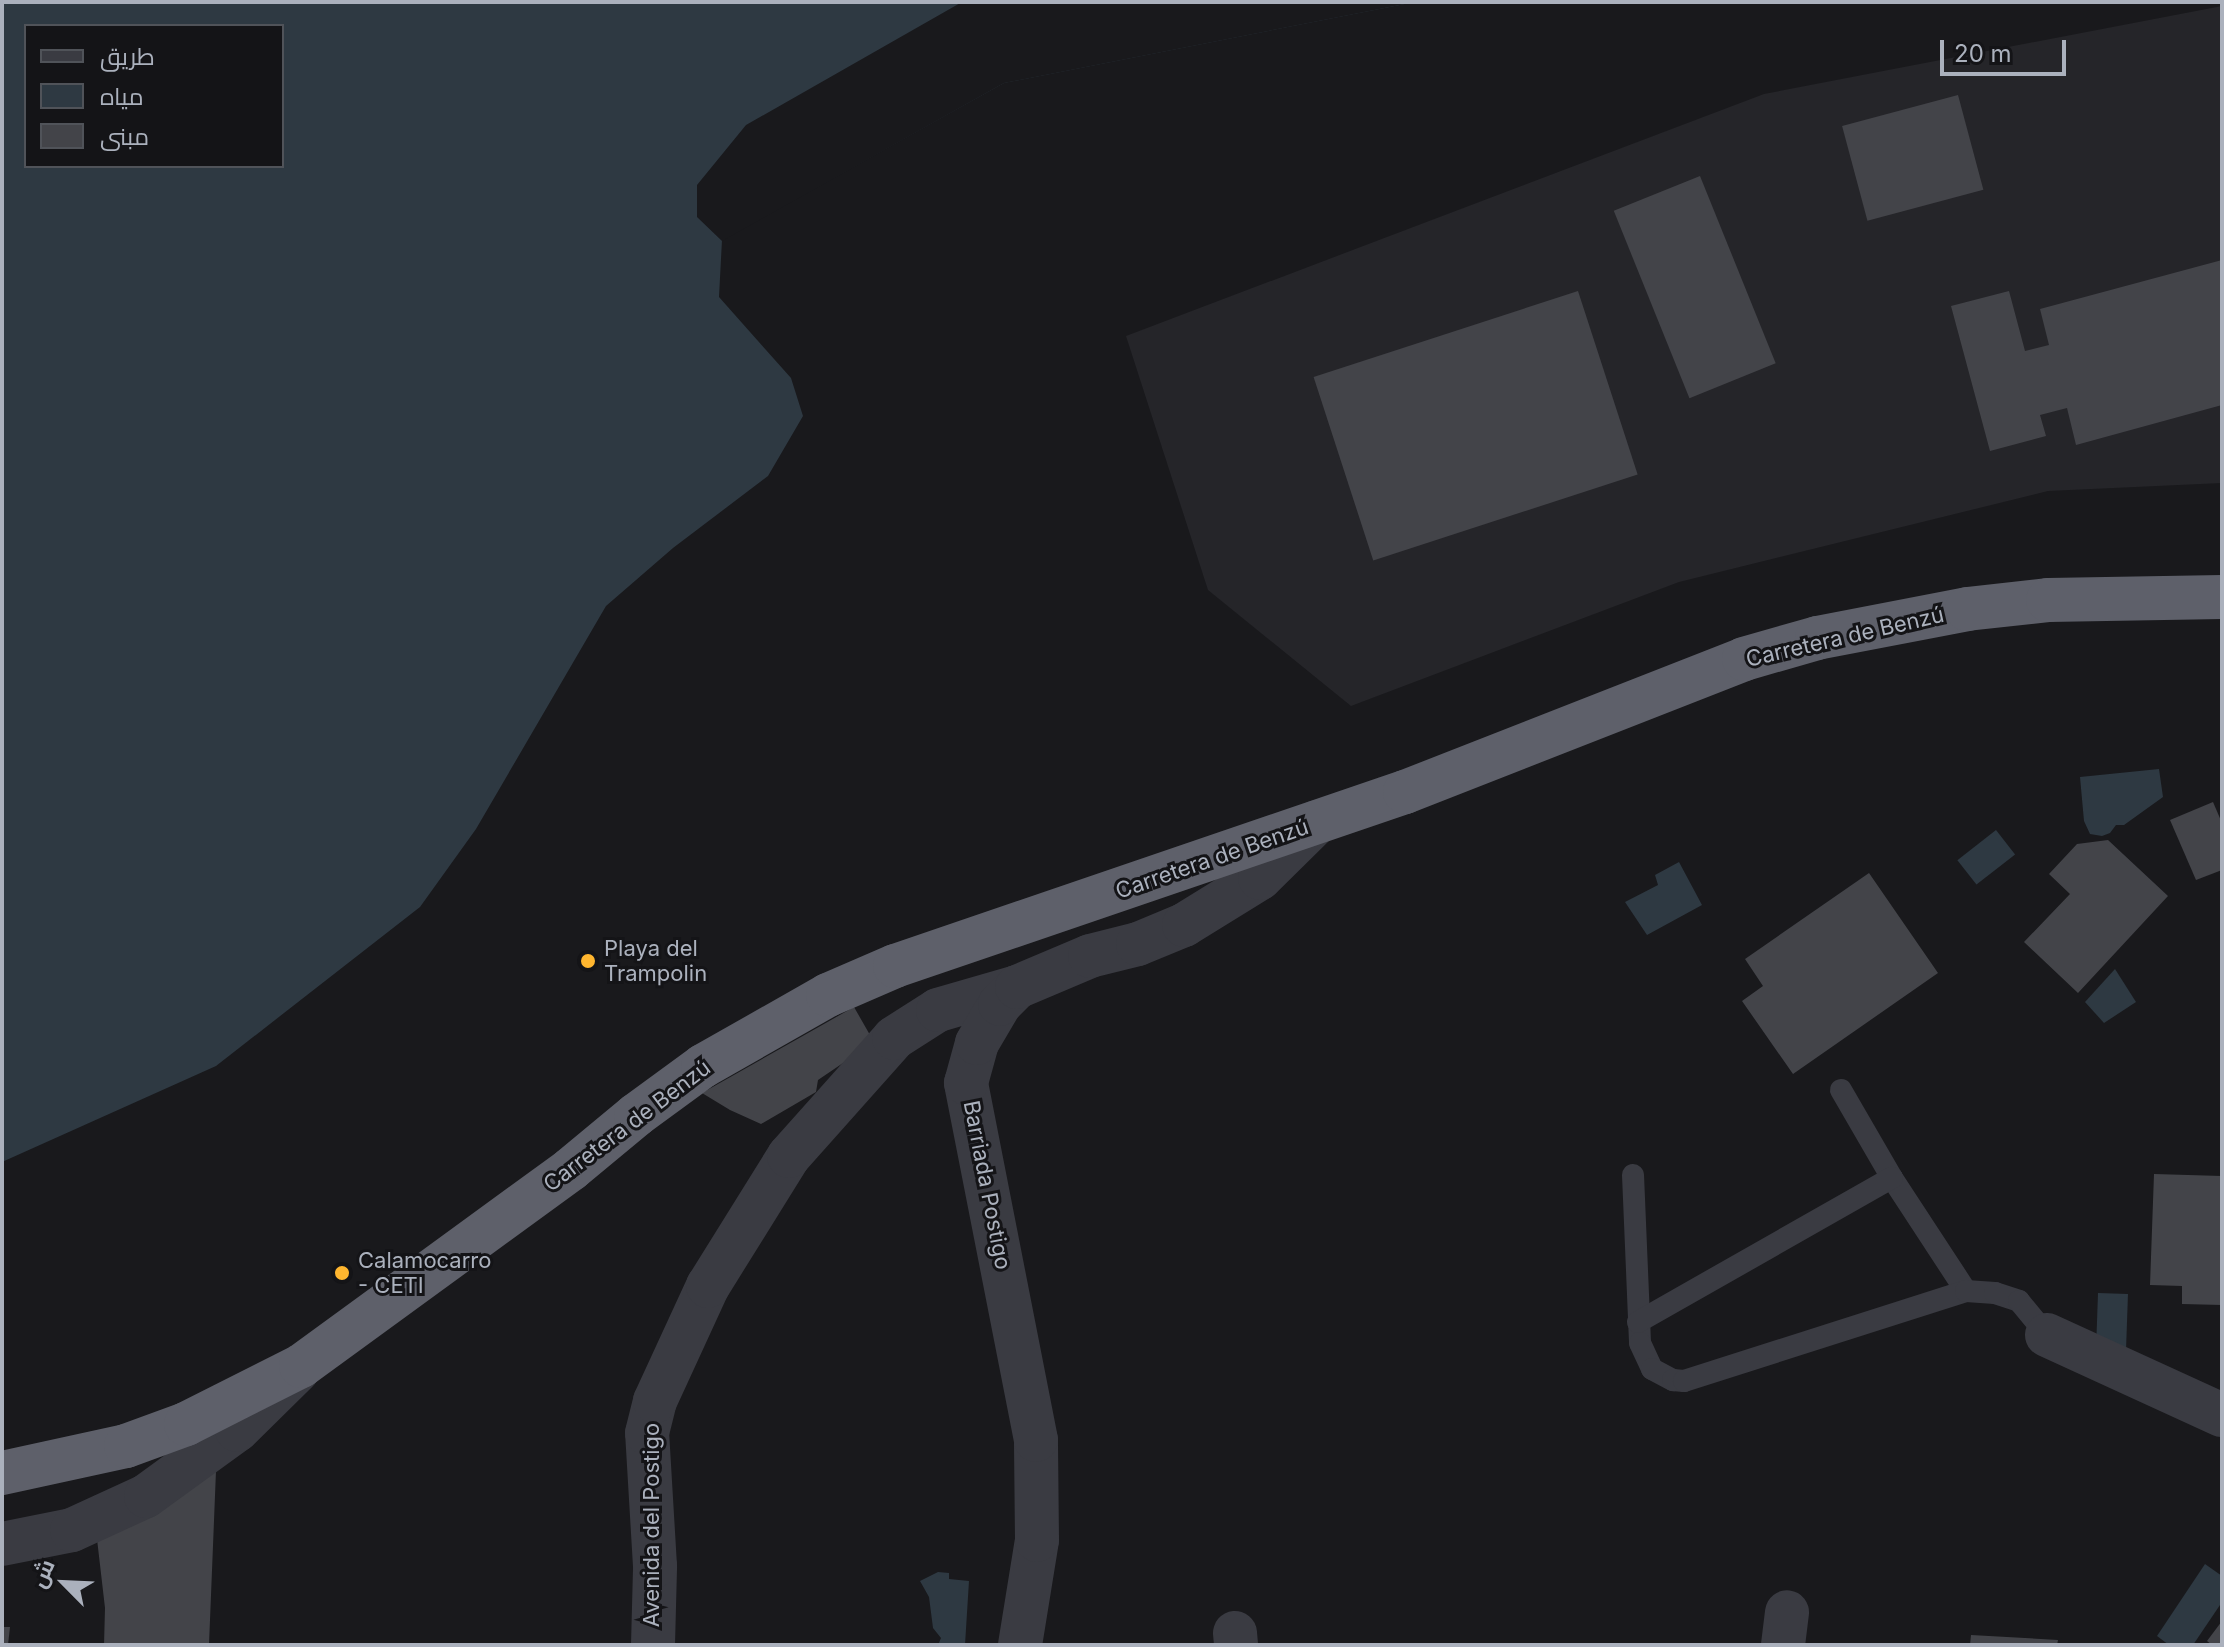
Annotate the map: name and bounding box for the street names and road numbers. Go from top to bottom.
street label: Carretera de Benzú [1743,601,1947,673]
street label: Carretera de Benzú [1112,814,1312,904]
street label: Carretera de Benzú [538,1055,716,1197]
street label: Barriada Postigo [958,1098,1016,1272]
street label: Avenida del Postigo [639,1423,665,1627]

